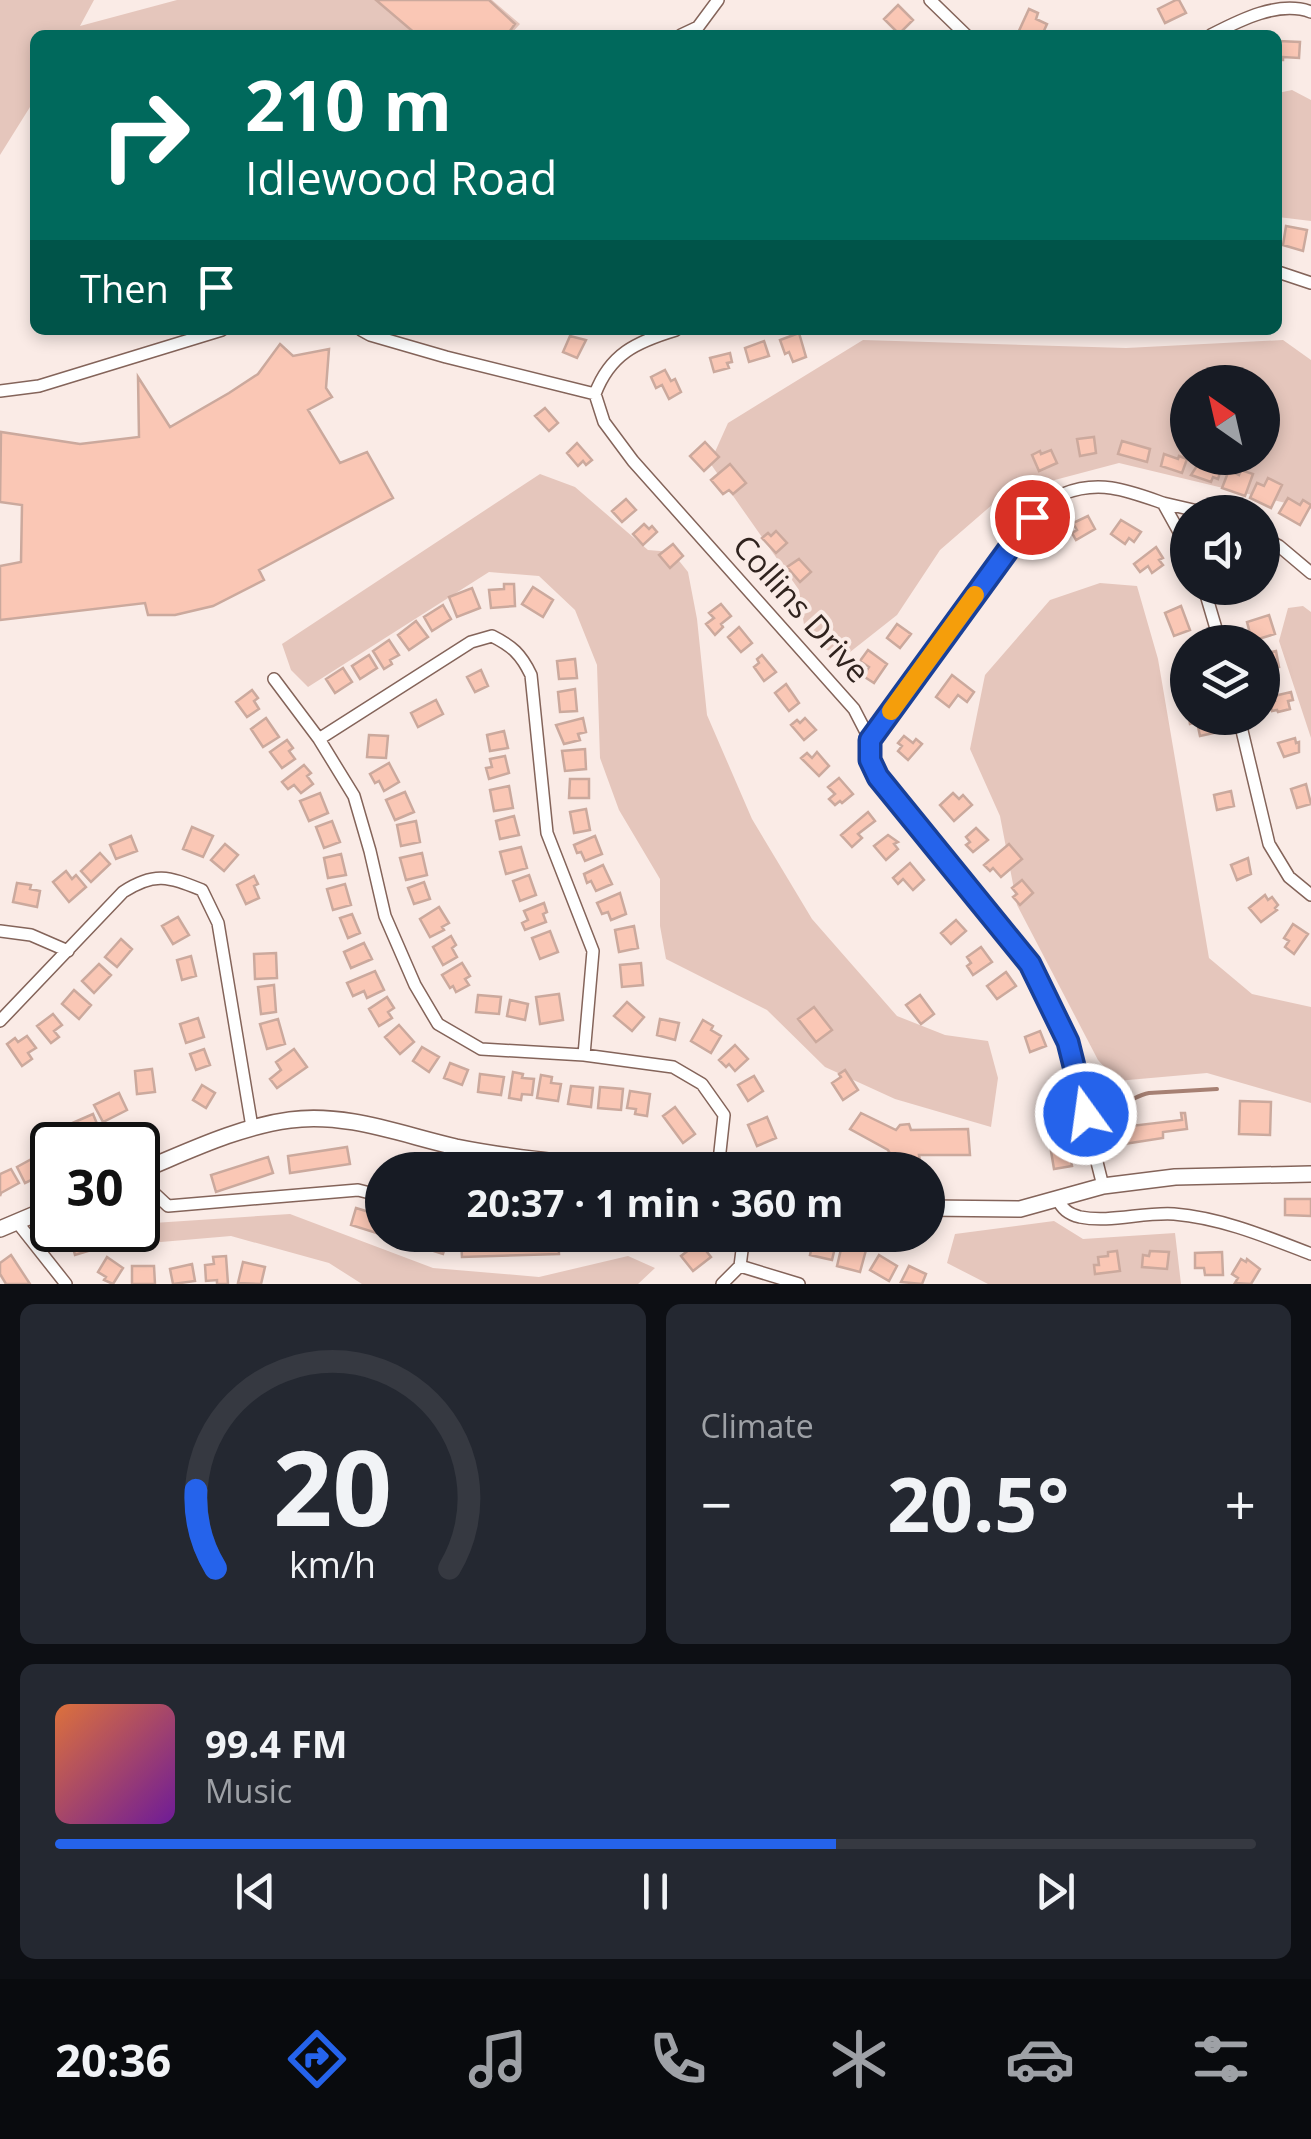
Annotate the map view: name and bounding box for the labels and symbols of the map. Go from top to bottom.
north arrow [1170,365,1280,475]
pin [990,475,1075,560]
street label: Collins Drive [724,525,880,691]
position arrow [1034,1062,1138,1166]
speed limit sign: 30 [30,1122,160,1252]

